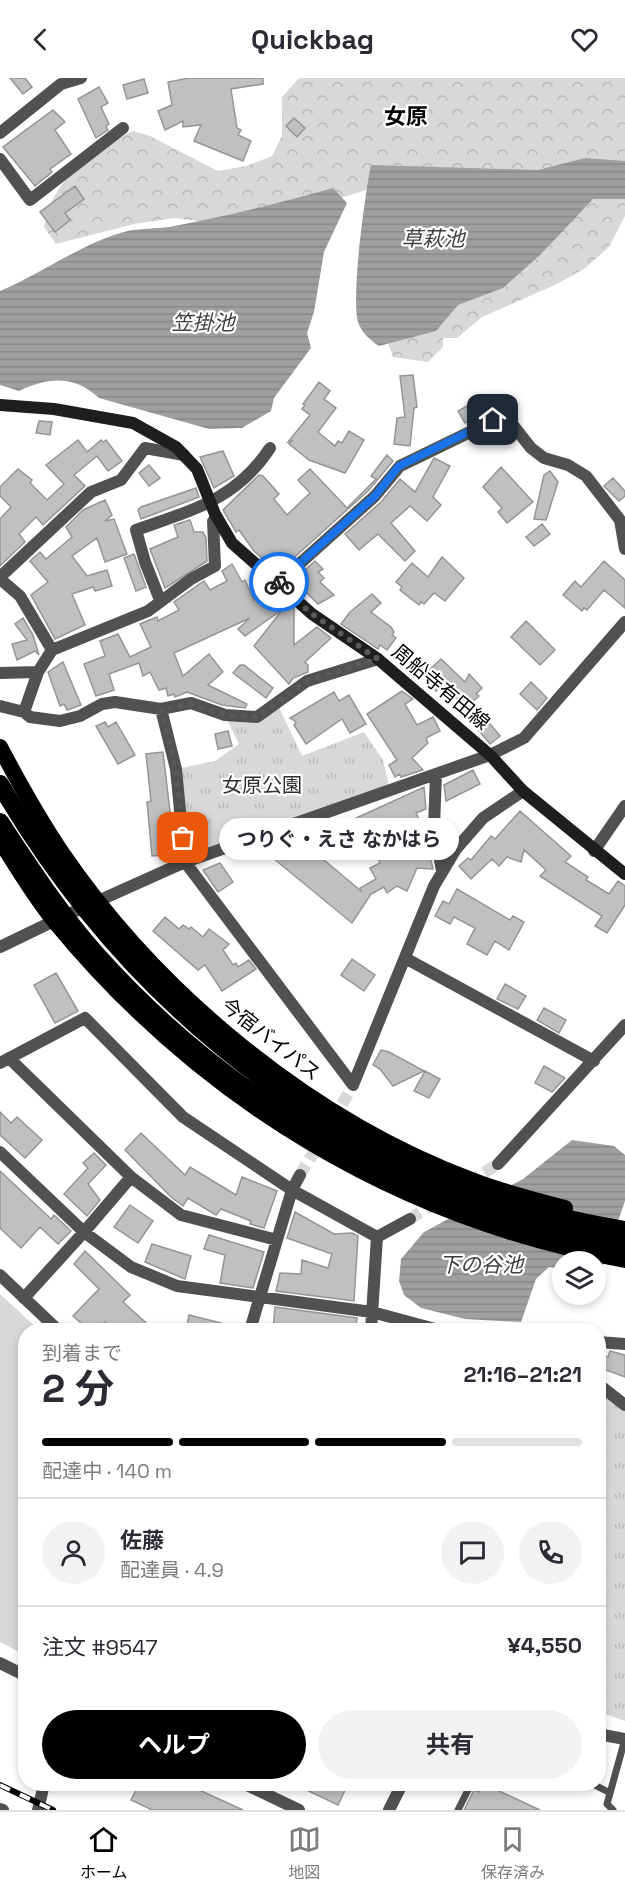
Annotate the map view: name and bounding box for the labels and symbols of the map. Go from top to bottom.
district label: 女原 [384,102,428,130]
water label: 草萩池 [402,225,466,252]
water label: 笠掛池 [172,309,236,336]
pin [467,394,518,445]
courier [249,552,309,612]
street label: 周船寺有田線 [387,638,495,736]
park label: 女原公園 [222,772,302,798]
pin [157,812,208,863]
callout: つりぐ・えさ なかはら [219,817,459,859]
street label: 今宿バイパス [216,992,326,1086]
water label: 下の谷池 [439,1251,525,1278]

